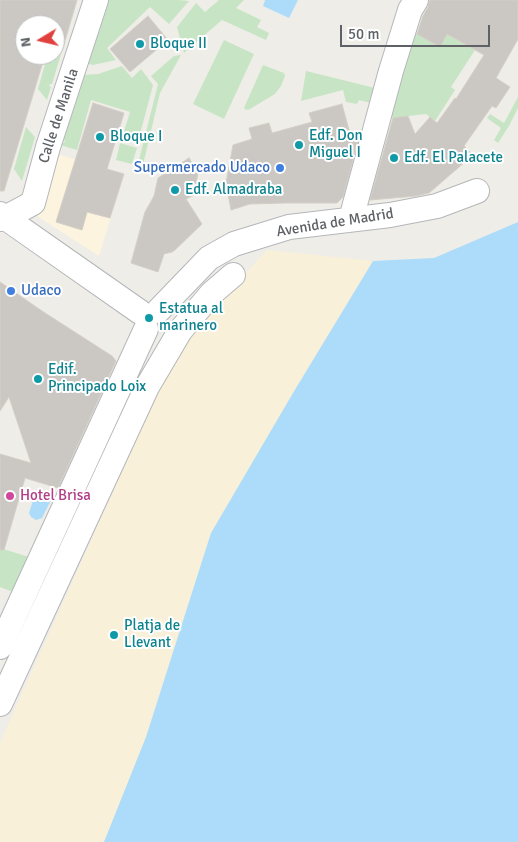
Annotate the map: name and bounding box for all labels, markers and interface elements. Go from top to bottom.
north arrow [15,15,65,65]
scale bar [343,15,493,47]
text: 50 m [348,25,379,43]
place label: Bloque II [150,35,207,53]
text: N [17,36,35,48]
marker: Bloque II [134,38,146,50]
street label: Calle de Manila [35,66,83,166]
place label: Edf. Don Miguel I [309,127,363,162]
place label: Bloque I [110,128,162,146]
marker: Bloque I [94,131,106,143]
marker: Edf. Don Miguel I [293,139,305,151]
place label: Edf. El Palacete [404,149,503,167]
marker: Edf. El Palacete [388,152,400,164]
place label: Supermercado Udaco [134,159,270,177]
marker: Supermercado Udaco [274,162,286,174]
place label: Edf. Almadraba [185,181,282,199]
marker: Edf. Almadraba [169,184,181,196]
street label: Avenida de Madrid [275,205,395,241]
place label: Udaco [21,282,61,300]
marker: Udaco [5,285,17,297]
place label: Estatua al marinero [159,300,223,335]
marker: Estatua al marinero [143,312,155,324]
place label: Edif. Principado Loix [48,361,146,396]
marker: Edif. Principado Loix [32,373,44,385]
place label: Hotel Brisa [20,487,91,505]
marker: Hotel Brisa [4,490,16,502]
place label: Platja de Llevant [124,617,180,652]
marker: Platja de Llevant [108,629,120,641]

